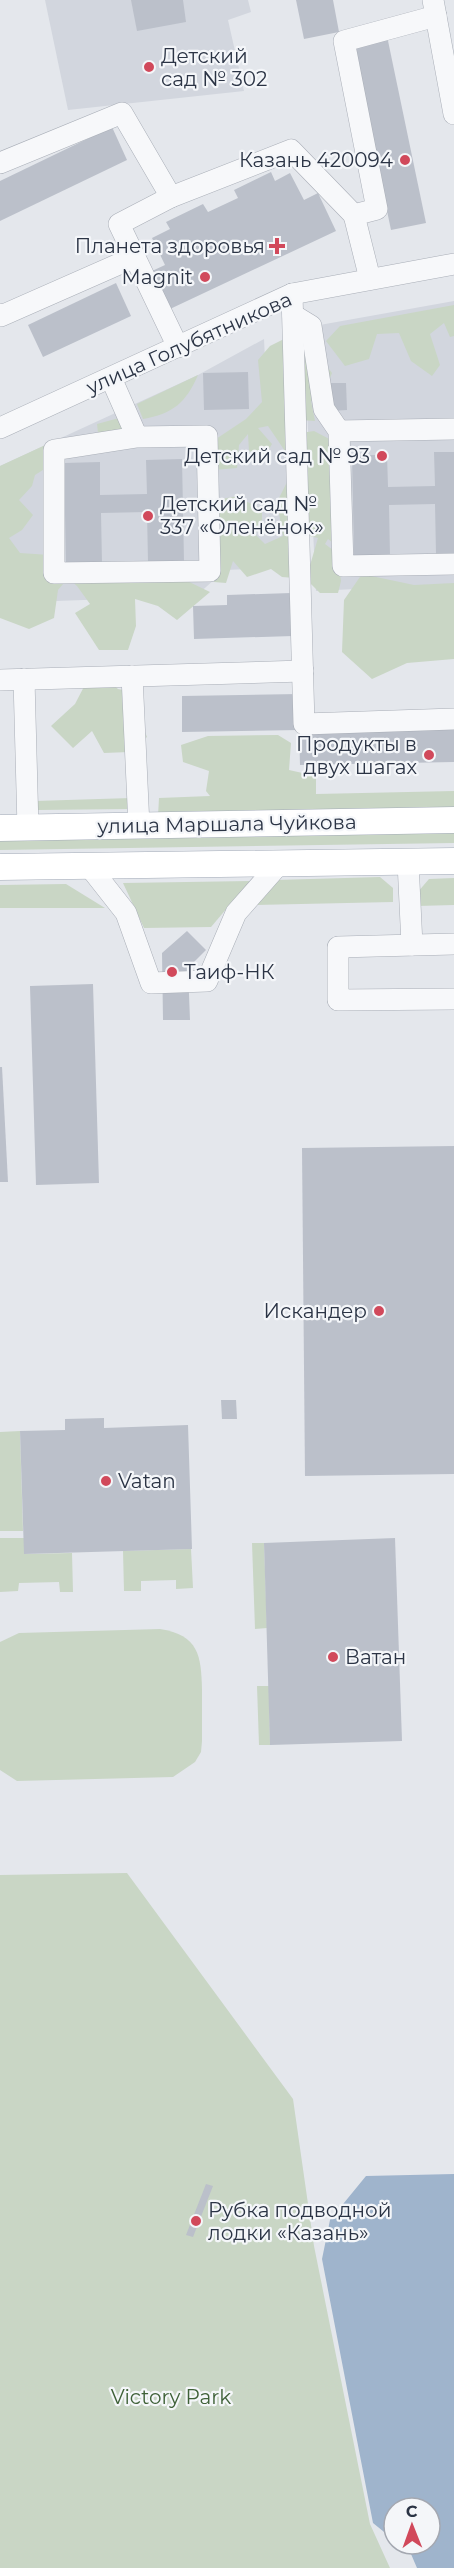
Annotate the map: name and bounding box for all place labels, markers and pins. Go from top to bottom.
place label: Детский сад № 302 [161,44,267,91]
marker: Детский сад № 302 [142,60,156,74]
place label: Казань 420094 [239,148,393,172]
marker: Казань 420094 [398,153,412,167]
place label: Планета здоровья [75,234,265,258]
marker: Планета здоровья [270,239,284,253]
place label: Magnit [122,265,193,289]
marker: Magnit [198,270,212,284]
place label: Детский сад № 93 [184,444,370,468]
marker: Детский сад № 93 [375,449,389,463]
place label: Детский сад № 337 «Оленёнок» [160,492,324,539]
marker: Детский сад № 337 «Оленёнок» [141,509,155,523]
place label: Продукты в двух шагах [296,732,417,779]
marker: Продукты в двух шагах [422,748,436,762]
place label: Таиф-НК [184,960,275,984]
marker: Таиф-НК [165,965,179,979]
place label: Искандер [264,1299,367,1323]
marker: Искандер [372,1304,386,1318]
place label: Vatan [118,1469,176,1493]
marker: Vatan [99,1474,113,1488]
place label: Ватан [345,1645,406,1669]
marker: Ватан [326,1650,340,1664]
place label: Рубка подводной лодки «Казань» [208,2198,392,2245]
marker: Рубка подводной лодки «Казань» [189,2214,203,2228]

